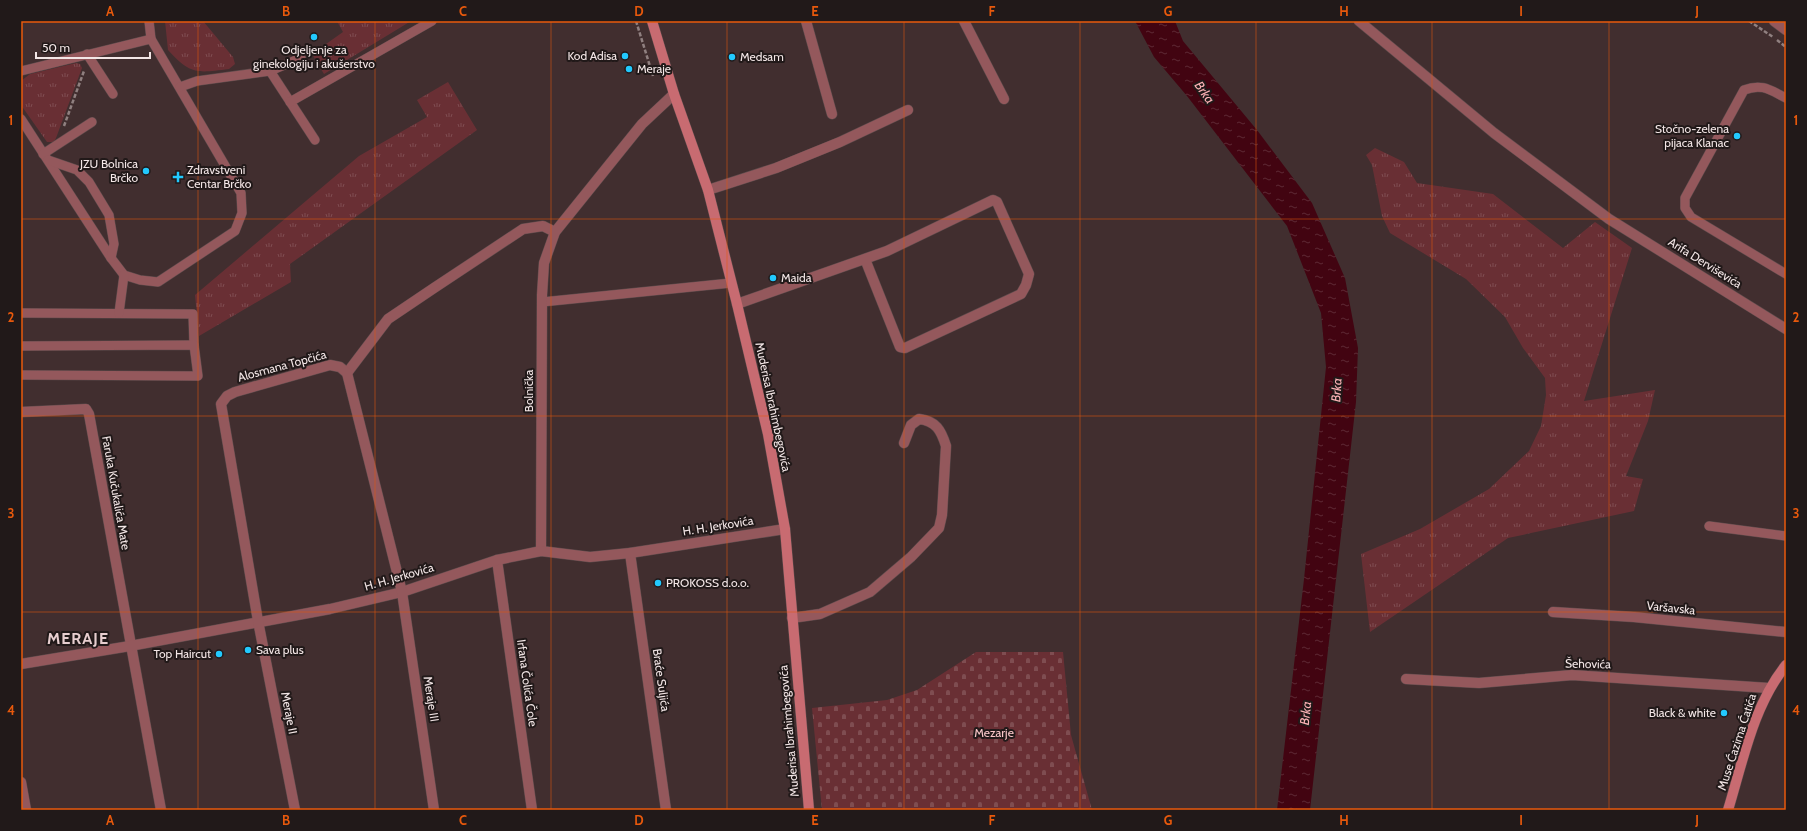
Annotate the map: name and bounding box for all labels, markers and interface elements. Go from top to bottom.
text: A [106,3,115,19]
text: B [282,3,290,19]
text: C [459,3,467,19]
text: D [634,3,644,19]
text: E [811,3,819,19]
text: F [989,3,996,19]
text: G [1164,3,1173,19]
text: H [1339,3,1349,19]
text: I [1519,3,1523,19]
text: J [1694,3,1699,19]
marker: Odjeljenje za ginekologiju i akušerstvo [309,32,319,42]
scale bar [36,34,150,60]
text: 50 m [42,40,70,55]
place label: Odjeljenje za ginekologiju i akušerstvo [253,42,375,71]
place label: Kod Adisa [567,48,617,63]
place label: Medsam [740,49,784,64]
marker: Kod Adisa [620,51,630,61]
marker: Medsam [727,52,737,62]
place label: Meraje [637,61,671,76]
marker: Meraje [624,64,634,74]
water label: Brka [1192,78,1218,106]
text: 1 [9,112,13,128]
text: 1 [1794,112,1798,128]
place label: Stočno-zelena pijaca Klanac [1655,121,1730,150]
marker: Stočno-zelena pijaca Klanac [1732,131,1742,141]
place label: JZU Bolnica Brčko [79,156,138,185]
place label: Zdravstveni Centar Brčko [187,162,252,191]
marker: JZU Bolnica Brčko [141,166,151,176]
marker: Zdravstveni Centar Brčko [172,171,184,183]
street label: Arifa Derviševića [1666,234,1745,291]
place label: Maida [781,270,812,285]
marker: Maida [768,273,778,283]
text: 2 [8,309,15,325]
text: 2 [1793,309,1800,325]
street label: Muderisa Ibrahimbegovića [752,341,795,473]
street label: Alosmana Topčića [236,346,328,385]
street label: Bolnička [521,370,536,412]
water label: Brka [1327,378,1345,402]
street label: Faruka Kučukalića Mate [99,435,134,551]
text: 3 [7,505,15,521]
text: 3 [1792,505,1800,521]
street label: H. H. Jerkovića [681,512,755,539]
street label: H. H. Jerkovića [362,559,435,594]
place label: PROKOSS d.o.o. [666,575,749,590]
marker: PROKOSS d.o.o. [653,578,663,588]
street label: Varšavska [1646,597,1696,618]
district label: MERAJE [47,629,109,648]
street label: Irfana Čolića Čole [514,638,541,727]
place label: Sava plus [256,642,304,657]
marker: Sava plus [243,645,253,655]
place label: Top Haircut [153,646,211,661]
street label: Braće Suljića [650,648,673,712]
marker: Top Haircut [214,649,224,659]
street label: Šehovića [1565,656,1611,671]
street label: Muderisa Ibrahimbegovića [775,664,802,797]
street label: Meraje III [421,675,442,723]
street label: Meraje II [278,690,301,735]
street label: Muse Ćazima Ćatića [1714,691,1759,792]
water label: Brka [1296,700,1314,726]
text: 4 [7,702,15,718]
text: 4 [1792,702,1800,718]
place label: Black & white [1649,705,1716,720]
marker: Black & white [1719,708,1729,718]
park label: Mezarje [974,725,1014,740]
text: A [106,812,115,828]
text: B [282,812,290,828]
text: C [459,812,467,828]
text: D [634,812,644,828]
text: E [811,812,819,828]
text: F [989,812,996,828]
text: G [1164,812,1173,828]
text: H [1339,812,1349,828]
text: I [1519,812,1523,828]
text: J [1694,812,1699,828]

